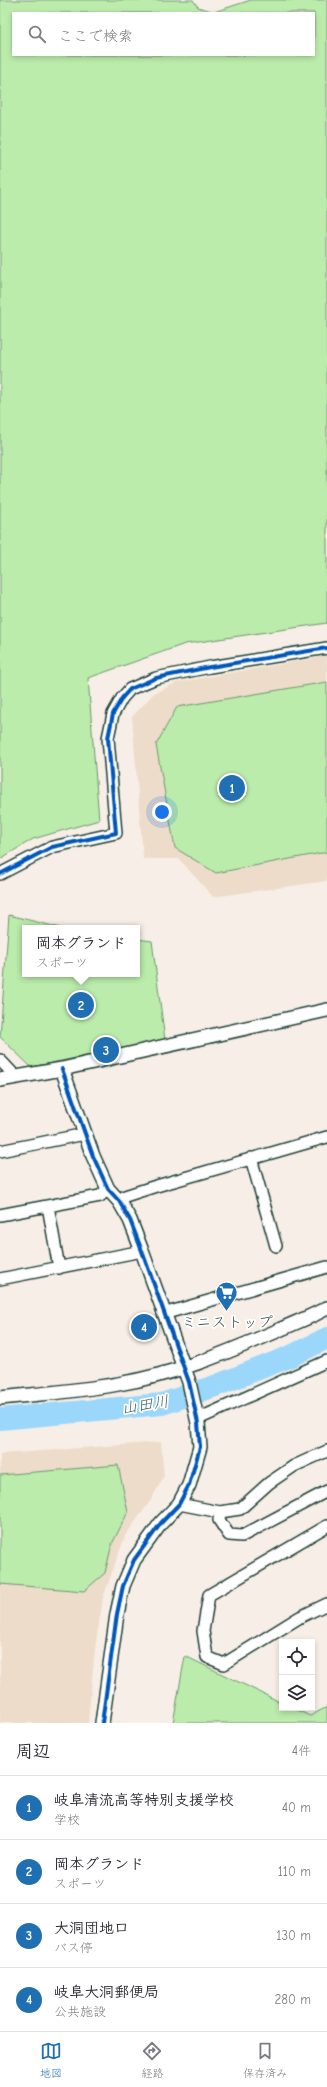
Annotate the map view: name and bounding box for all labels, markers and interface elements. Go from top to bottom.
search box [12,12,315,56]
icon: search [26,23,48,45]
text: ここで検索 [58,27,133,45]
pin: 1 [219,773,245,803]
your location [152,802,172,822]
popup [22,925,140,977]
text: 岡本グランド [36,934,126,952]
text: スポーツ [36,955,88,970]
pin: 2 [68,990,94,1020]
pin: 3 [93,1035,119,1065]
supermarket icon: ミニストップ [214,1280,240,1313]
pin: 4 [131,1312,157,1342]
place label: ミニストップ [181,1313,273,1331]
water label: 山田川 [120,1392,170,1418]
map controls [279,1639,315,1711]
button: locate [279,1639,315,1675]
button: layers [279,1675,315,1711]
text: 周辺 [16,1742,50,1761]
text: 4件 [292,1743,311,1758]
text: 岐阜清流高等特別支援学校 [54,1791,234,1809]
text: 1 [26,1800,32,1815]
text: 40 m [282,1800,311,1815]
text: 学校 [54,1812,80,1827]
text: 岡本グランド [54,1855,144,1873]
text: 2 [26,1864,32,1879]
text: 110 m [278,1864,311,1879]
text: スポーツ [54,1876,106,1891]
text: 大洞団地口 [54,1919,129,1937]
text: 3 [26,1928,32,1943]
text: 130 m [276,1928,311,1943]
text: バス停 [54,1940,93,1955]
text: 岐阜大洞郵便局 [54,1983,159,2001]
text: 4 [26,1992,32,2007]
text: 280 m [274,1992,311,2007]
text: 公共施設 [54,2004,106,2019]
tab: 地図 [40,2040,62,2080]
tab: 経路 [141,2040,163,2080]
tab: 保存済み [243,2040,287,2080]

